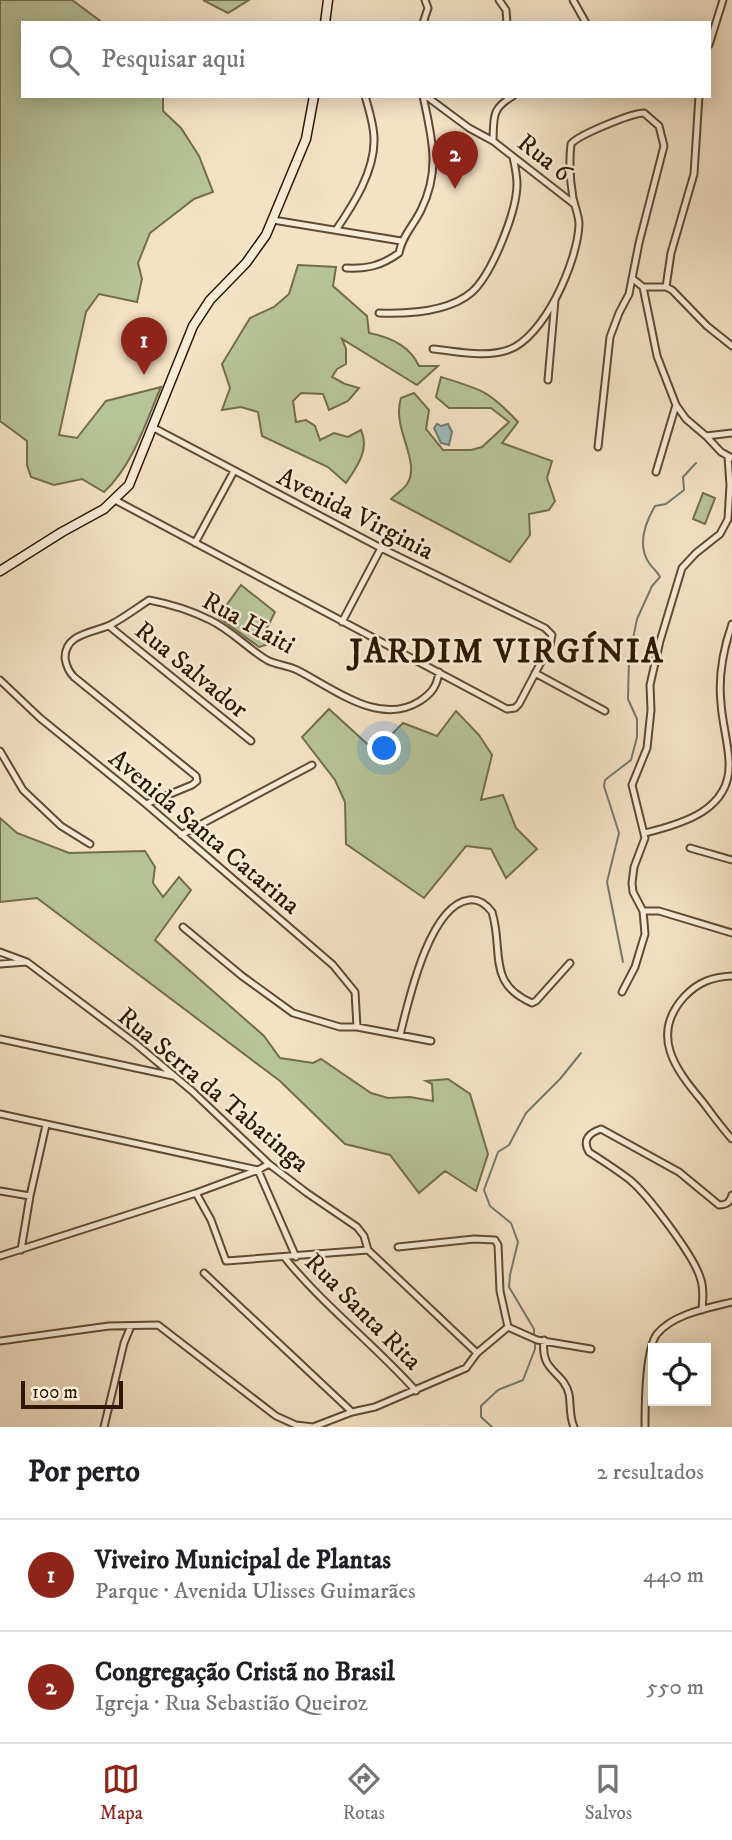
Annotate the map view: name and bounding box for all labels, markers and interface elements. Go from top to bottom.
search box [21,21,711,98]
icon: search [45,41,83,79]
text: Pesquisar aqui [101,43,245,76]
street label: Rua 6 [510,127,579,191]
pin: 2 [432,131,478,189]
pin: 1 [121,317,167,375]
street label: Avenida Virginia [271,461,439,568]
street label: Rua Haiti [196,584,300,662]
street label: Rua Salvador [128,614,255,726]
district label: JARDIM VIRGÍNIA [345,630,665,673]
your location [367,731,401,765]
street label: Avenida Santa Catarina [102,742,307,922]
street label: Rua Serra da Tabatinga [110,1000,316,1180]
street label: Rua Santa Rita [297,1246,429,1378]
map controls [648,1343,711,1406]
button: locate [648,1343,711,1406]
scale bar [21,1378,122,1410]
text: 100 m [32,1381,78,1404]
text: Por perto [28,1454,140,1491]
text: 2 resultados [597,1458,704,1487]
text: Viveiro Municipal de Plantas [95,1544,391,1577]
text: 1 [47,1561,55,1590]
text: 440 m [643,1561,704,1590]
text: Parque · Avenida Ulisses Guimarães [95,1577,416,1606]
text: Congregação Cristã no Brasil [95,1656,395,1689]
text: 2 [45,1673,57,1702]
text: 550 m [647,1673,704,1702]
text: Igreja · Rua Sebastião Queiroz [95,1689,368,1718]
tab: Mapa [100,1760,143,1825]
tab: Rotas [343,1760,385,1825]
tab: Salvos [585,1760,632,1825]

